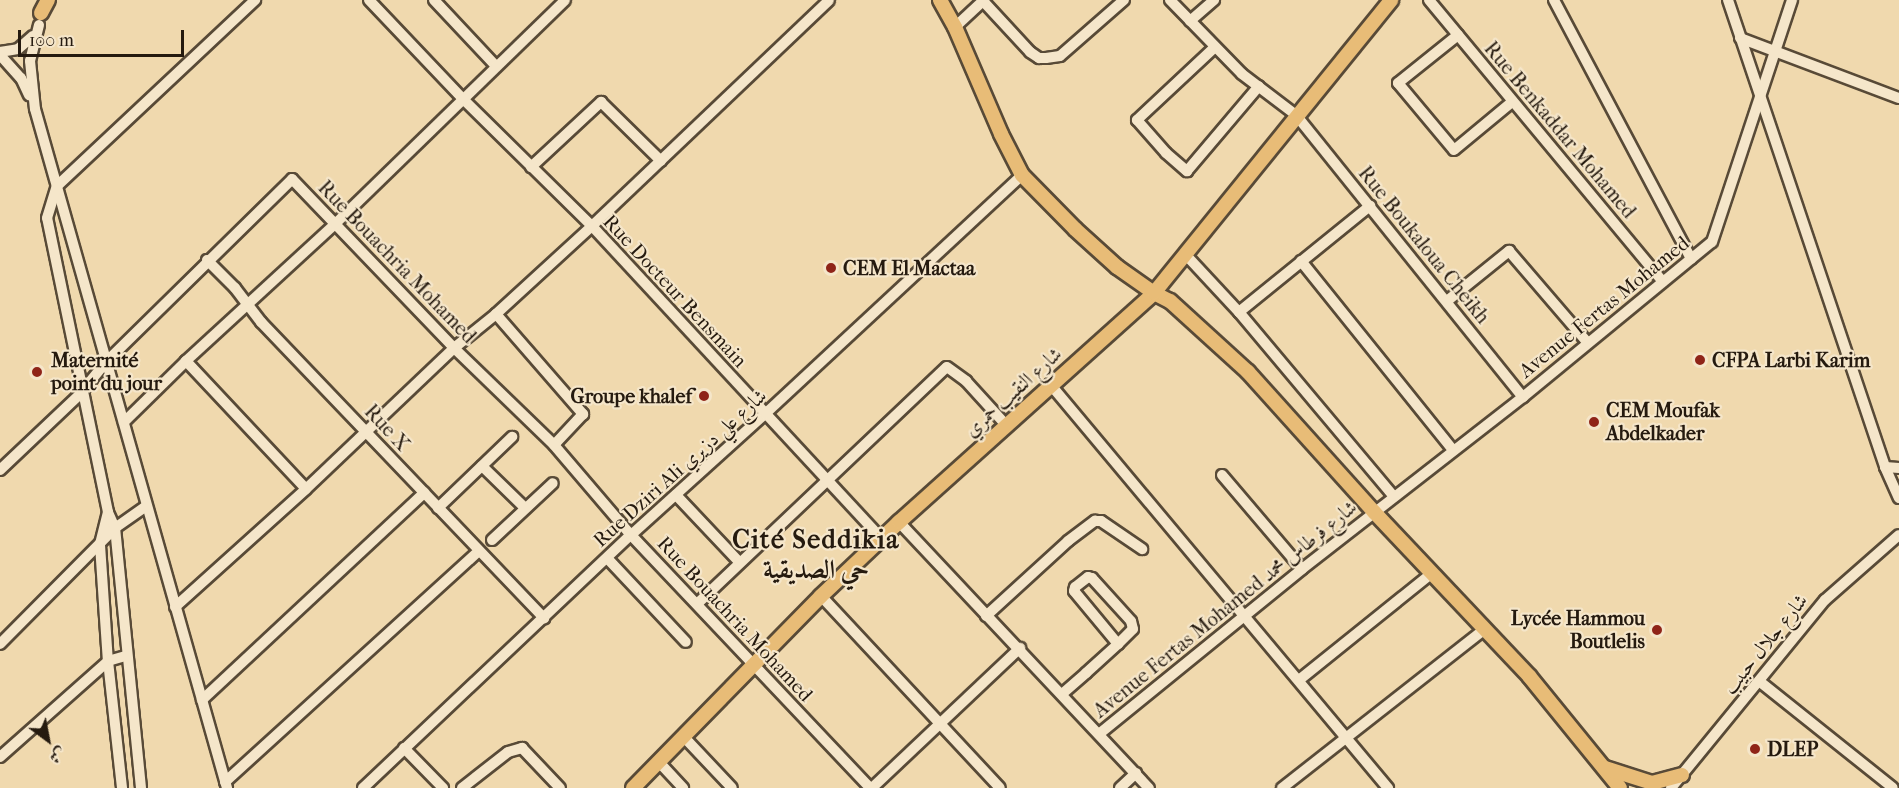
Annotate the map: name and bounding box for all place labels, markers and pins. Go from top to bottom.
place label: CEM El Mactaa [843,256,975,280]
marker: CEM El Mactaa [824,261,838,275]
place label: Maternité point du jour [51,348,162,395]
place label: CFPA Larbi Karim [1712,348,1870,372]
marker: CFPA Larbi Karim [1693,353,1707,367]
marker: Maternité point du jour [28,363,46,381]
place label: Groupe khalef [570,384,692,408]
marker: Groupe khalef [697,389,711,403]
place label: CEM Moufak Abdelkader [1606,398,1720,445]
marker: CEM Moufak Abdelkader [1587,415,1601,429]
place label: Lycée Hammou Boutlelis [1511,606,1645,653]
marker: Lycée Hammou Boutlelis [1650,623,1664,637]
place label: DLEP [1767,737,1818,761]
marker: DLEP [1748,742,1762,756]

